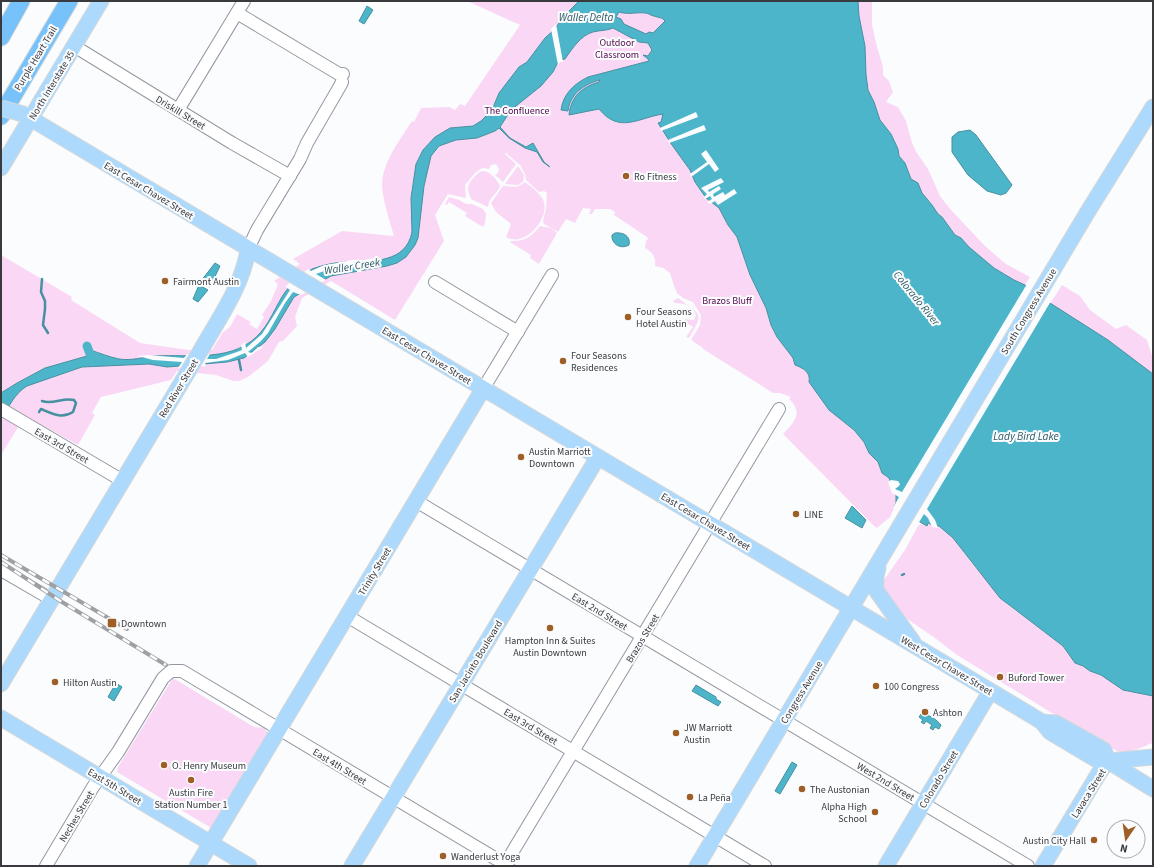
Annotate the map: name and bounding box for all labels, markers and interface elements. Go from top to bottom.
water label: Waller Delta [559,10,613,25]
street label: Purple Heart Trail [11,23,61,93]
park label: Outdoor Classroom [595,36,639,62]
street label: North Interstate 35 [26,48,78,123]
street label: Driskill Street [153,92,209,134]
park label: The Confluence [484,104,550,118]
street label: East Cesar Chavez Street [101,159,196,223]
place label: Ro Fitness [634,170,677,184]
marker: Ro Fitness [621,171,631,181]
water label: Waller Creek [323,255,382,278]
street label: South Congress Avenue [998,266,1060,357]
water label: Colorado River [890,268,944,330]
place label: Fairmont Austin [173,275,239,289]
marker: Fairmont Austin [160,276,170,286]
park label: Brazos Bluff [702,294,753,308]
place label: Four Seasons Hotel Austin [636,305,692,331]
marker: Four Seasons Hotel Austin [623,312,633,322]
street label: East Cesar Chavez Street [379,324,474,388]
place label: Four Seasons Residences [571,349,627,375]
street label: Red River Street [156,356,202,421]
marker: Four Seasons Residences [558,356,568,366]
street label: East 3rd Street [32,425,92,467]
water label: Lady Bird Lake [993,429,1059,444]
place label: Austin Marriott Downtown [529,445,591,471]
marker: Austin Marriott Downtown [516,452,526,462]
street label: East Cesar Chavez Street [658,490,753,554]
place label: LINE [804,508,823,522]
marker: LINE [791,509,801,519]
street label: Trinity Street [355,544,395,598]
street label: East 2nd Street [569,590,630,634]
street label: Brazos Street [623,611,663,666]
marker: Downtown [106,617,118,629]
place label: Downtown [121,617,166,631]
street label: San Jacinto Boulevard [446,618,506,705]
marker: Hampton Inn & Suites Austin Downtown [545,623,555,633]
street label: West Cesar Chavez Street [898,633,995,699]
place label: Hampton Inn & Suites Austin Downtown [505,634,595,660]
street label: Congress Avenue [778,658,826,727]
place label: Buford Tower [1008,671,1065,685]
marker: Buford Tower [995,672,1005,682]
place label: Hilton Austin [63,676,117,690]
marker: Hilton Austin [50,677,60,687]
place label: 100 Congress [884,680,939,694]
marker: 100 Congress [871,681,881,691]
street label: East 3rd Street [501,705,561,749]
place label: Ashton [933,706,962,720]
marker: Ashton [920,707,930,717]
place label: JW Marriott Austin [684,721,733,747]
marker: JW Marriott Austin [671,728,681,738]
street label: East 4th Street [310,745,370,789]
street label: Colorado Street [916,747,962,811]
place label: O. Henry Museum [172,759,246,773]
street label: West 2nd Street [854,759,918,805]
marker: O. Henry Museum [159,760,169,770]
street label: East 5th Street [85,765,145,809]
street label: Lavaca Street [1068,766,1110,821]
marker: Austin Fire Station Number 1 [186,775,196,785]
place label: The Austonian [810,783,870,797]
marker: The Austonian [797,784,807,794]
place label: Austin Fire Station Number 1 [154,786,228,812]
street label: Neches Street [56,788,98,845]
place label: La Peña [698,791,731,805]
marker: La Peña [685,792,695,802]
place label: Alpha High School [822,800,867,826]
marker: Alpha High School [870,807,880,817]
north arrow [1106,819,1146,859]
place label: Austin City Hall [1023,834,1086,848]
marker: Austin City Hall [1089,835,1099,845]
text: N [1119,840,1129,856]
place label: Wanderlust Yoga [451,850,520,864]
marker: Wanderlust Yoga [438,851,448,861]

